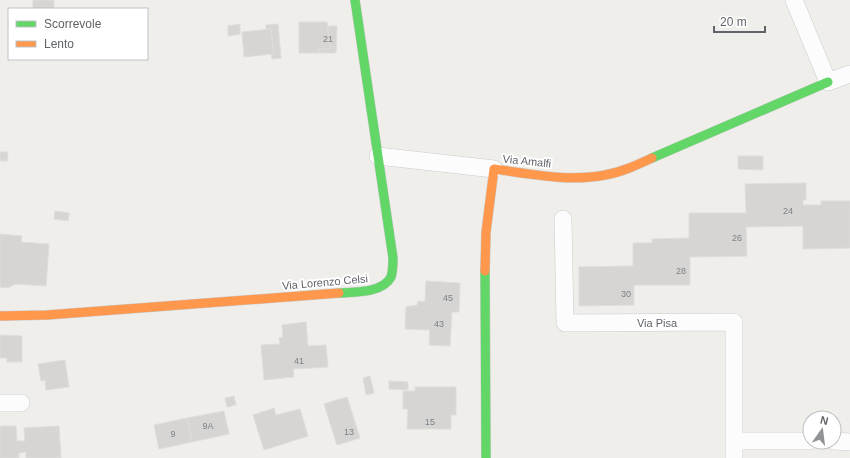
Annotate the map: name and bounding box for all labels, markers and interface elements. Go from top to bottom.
legend [8,8,148,60]
scale bar [714,8,765,34]
text: 20 m [720,15,747,29]
text: Scorrevole [44,17,102,31]
house number: 21 [323,34,333,44]
text: Lento [44,37,74,51]
street label: Via Amalfi [502,152,552,170]
house number: 24 [783,206,793,216]
house number: 26 [732,233,742,243]
house number: 28 [676,266,686,276]
street label: Via Lorenzo Celsi [282,272,368,292]
house number: 30 [621,289,631,299]
house number: 45 [443,293,453,303]
street label: Via Pisa [637,317,678,329]
house number: 43 [434,319,444,329]
house number: 41 [294,356,304,366]
north arrow [802,410,842,450]
text: N [819,414,830,427]
house number: 15 [425,417,435,427]
house number: 9A [202,421,214,431]
house number: 13 [344,427,354,437]
house number: 9 [170,429,176,439]

